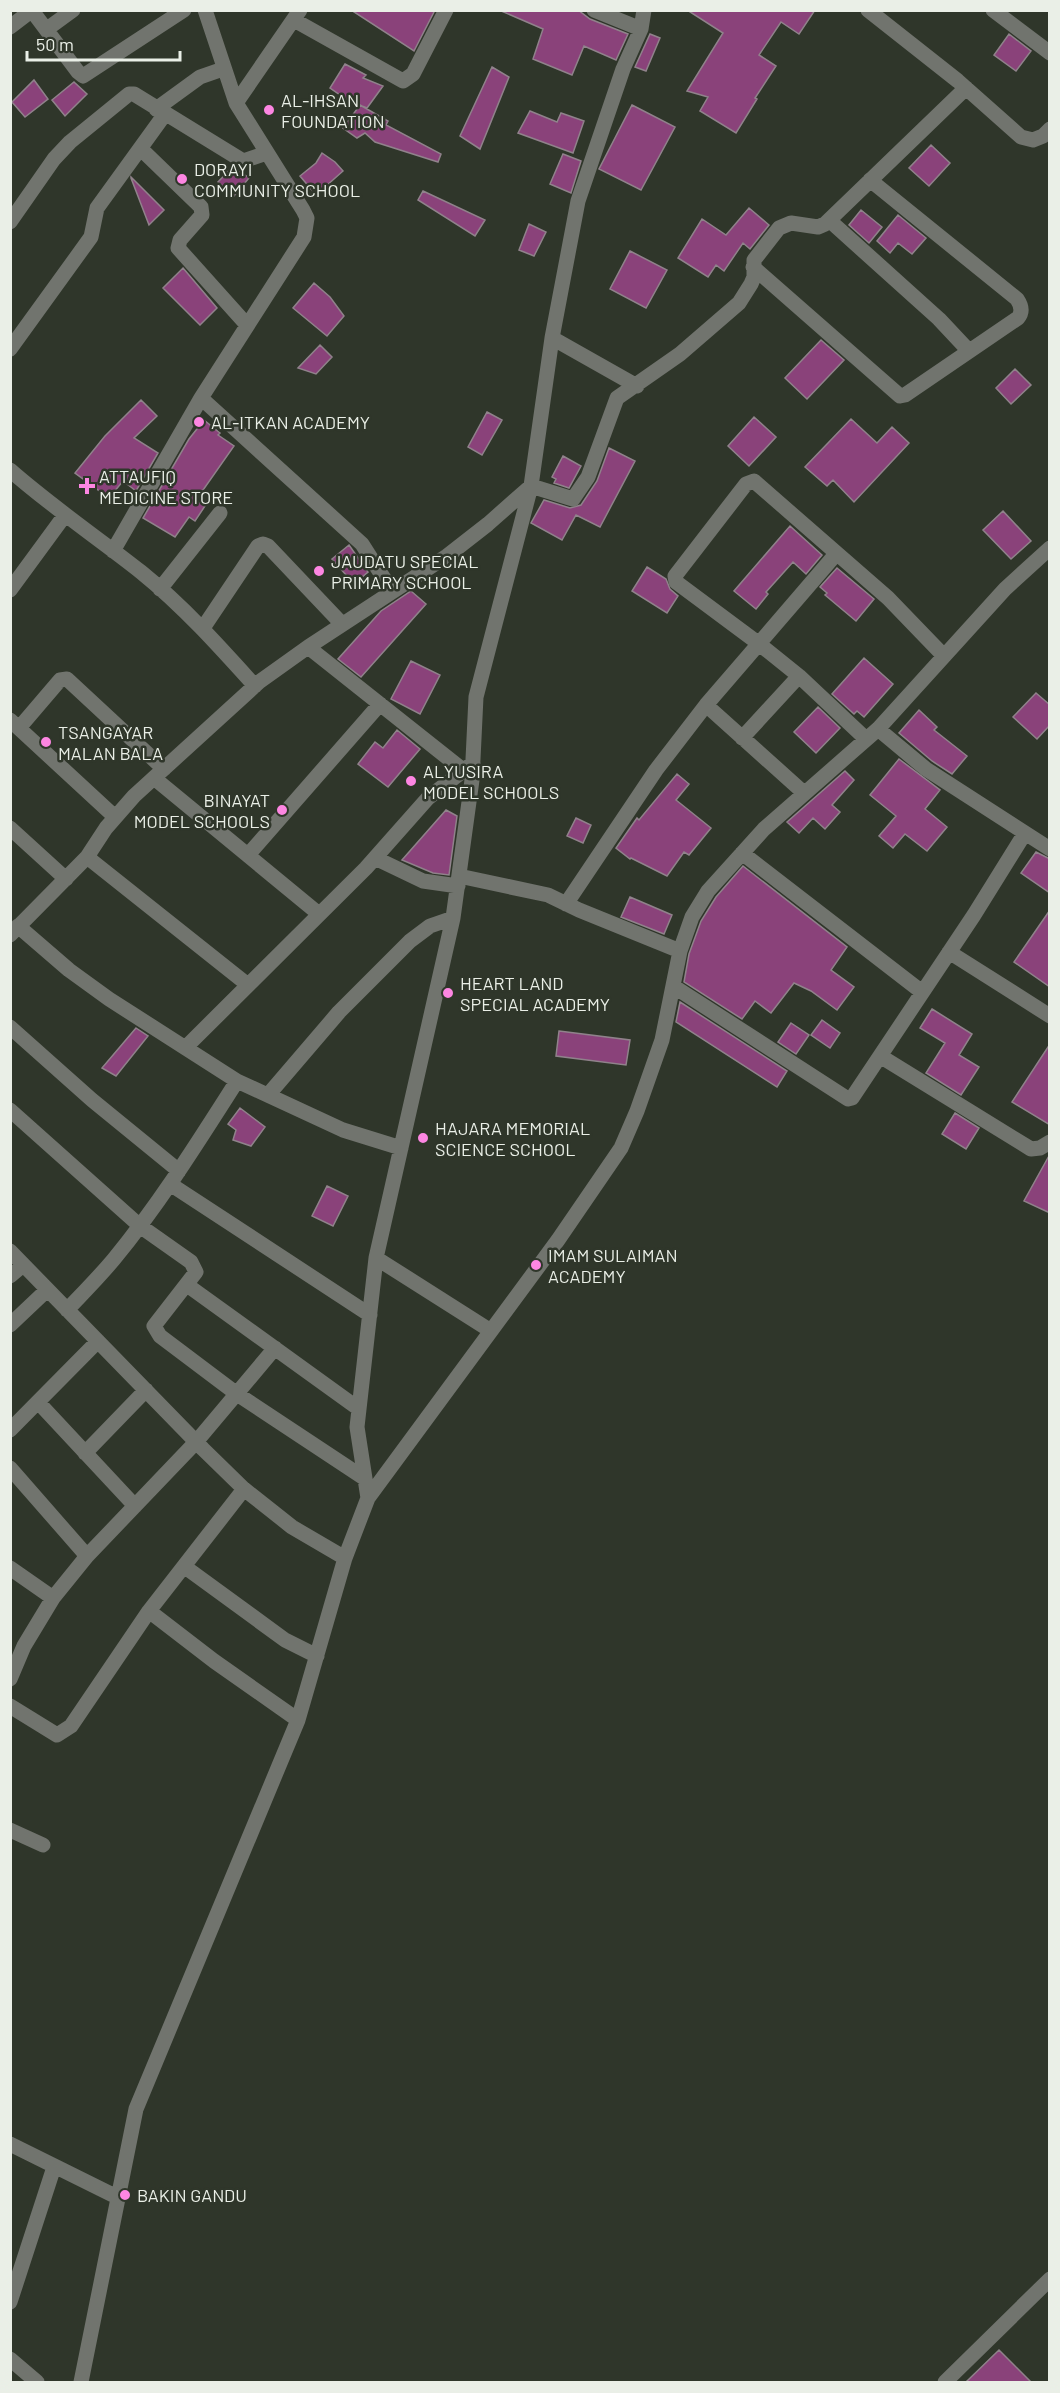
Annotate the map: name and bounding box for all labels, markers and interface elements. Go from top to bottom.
scale bar [27,24,180,62]
text: 50 m [36,33,74,55]
place label: AL-IHSAN FOUNDATION [281,89,385,132]
marker: AL-IHSAN FOUNDATION [262,103,276,117]
place label: DORAYI COMMUNITY SCHOOL [194,158,360,201]
marker: DORAYI COMMUNITY SCHOOL [175,172,189,186]
place label: AL-ITKAN ACADEMY [211,411,370,433]
marker: AL-ITKAN ACADEMY [192,415,206,429]
place label: ATTAUFIQ MEDICINE STORE [99,465,233,508]
marker: ATTAUFIQ MEDICINE STORE [80,479,94,493]
place label: JAUDATU SPECIAL PRIMARY SCHOOL [331,550,479,593]
marker: JAUDATU SPECIAL PRIMARY SCHOOL [312,564,326,578]
place label: TSANGAYAR MALAN BALA [58,721,163,764]
marker: TSANGAYAR MALAN BALA [39,735,53,749]
place label: ALYUSIRA MODEL SCHOOLS [423,760,559,803]
marker: ALYUSIRA MODEL SCHOOLS [404,774,418,788]
place label: BINAYAT MODEL SCHOOLS [134,789,270,832]
marker: BINAYAT MODEL SCHOOLS [275,803,289,817]
place label: HEART LAND SPECIAL ACADEMY [460,972,610,1015]
marker: HEART LAND SPECIAL ACADEMY [441,986,455,1000]
place label: HAJARA MEMORIAL SCIENCE SCHOOL [435,1117,590,1160]
marker: HAJARA MEMORIAL SCIENCE SCHOOL [416,1131,430,1145]
place label: IMAM SULAIMAN ACADEMY [548,1244,678,1287]
marker: IMAM SULAIMAN ACADEMY [529,1258,543,1272]
place label: BAKIN GANDU [137,2184,247,2206]
marker: BAKIN GANDU [118,2188,132,2202]

